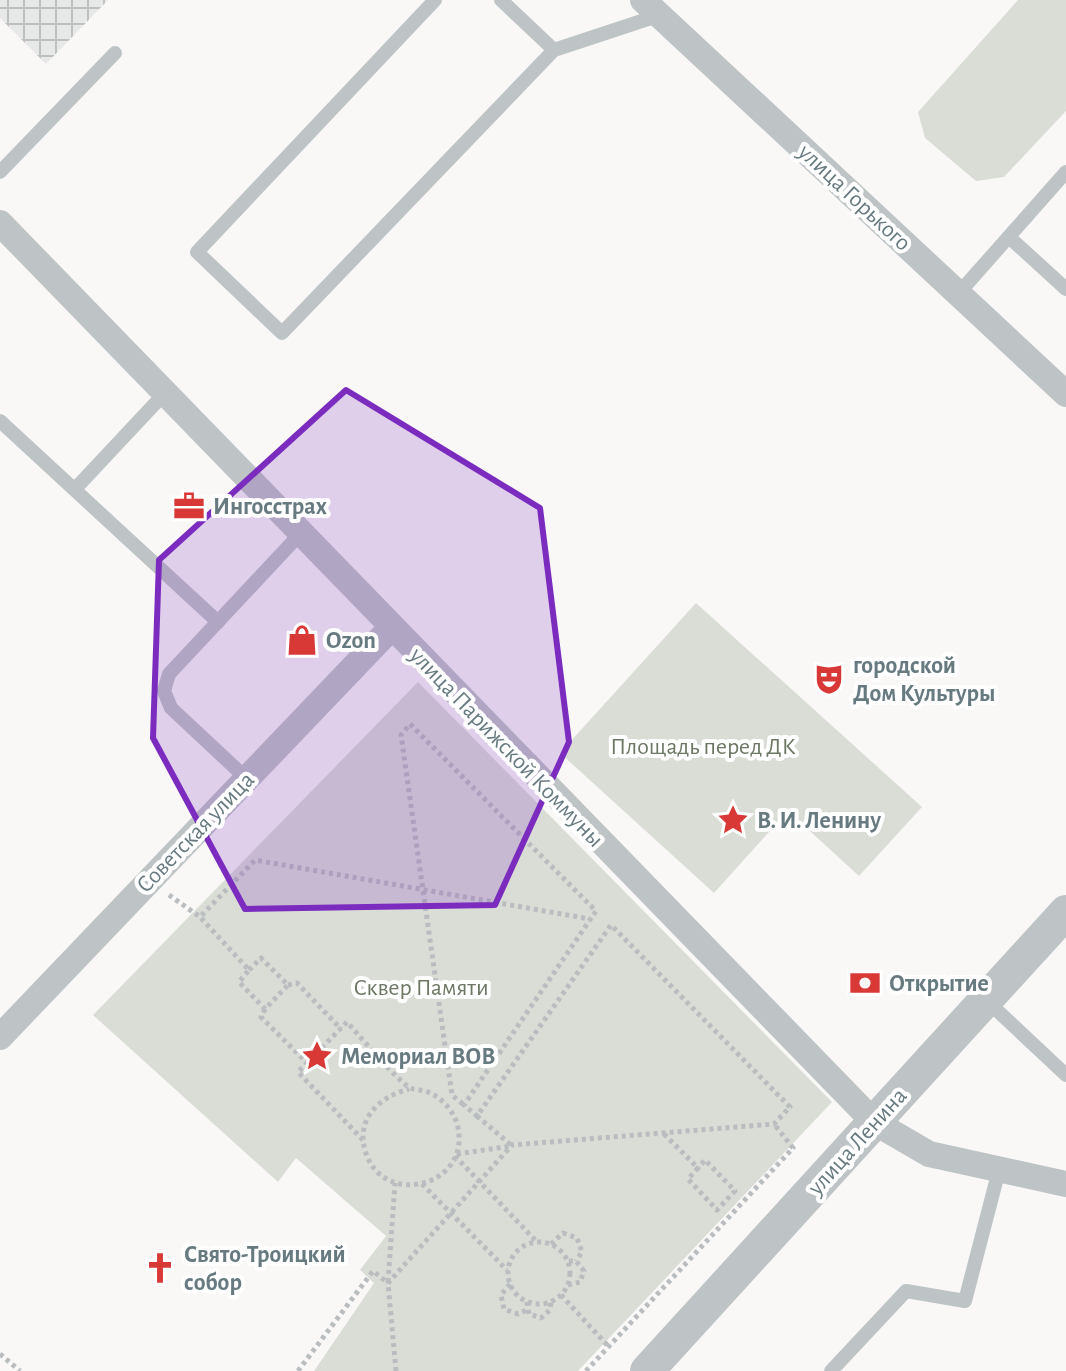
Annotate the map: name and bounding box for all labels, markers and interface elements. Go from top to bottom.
street label: улица Горького [793,139,915,256]
office icon: Ингосстрах [172,489,206,523]
place label: Ингосстрах [213,495,327,519]
shop icon: Ozon [285,623,319,657]
place label: Ozon [326,629,376,653]
street label: улица Парижской Коммуны [404,643,608,852]
place label: городской Дом Культуры [853,654,995,706]
theatre icon: городской Дом Культуры [812,662,846,696]
park label: Площадь перед ДК [610,735,796,759]
street label: Советская улица [132,768,259,898]
place icon: В. И. Ленину [716,803,750,837]
place label: В. И. Ленину [757,809,881,833]
bank icon: Открытие [848,966,882,1000]
place label: Открытие [889,972,989,996]
park label: Сквер Памяти [353,976,489,1000]
place icon: Мемориал ВОВ [300,1039,334,1073]
place label: Мемориал ВОВ [341,1045,496,1069]
street label: улица Ленина [803,1084,912,1201]
place label: Свято-Троицкий собор [184,1243,346,1295]
church icon: Свято-Троицкий собор [143,1251,177,1285]

